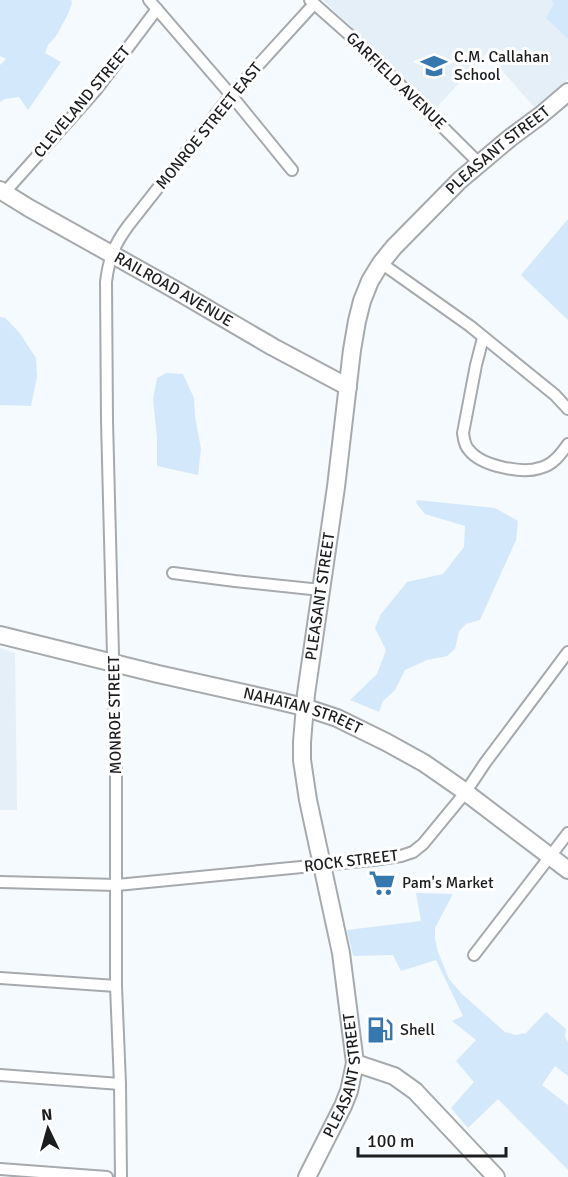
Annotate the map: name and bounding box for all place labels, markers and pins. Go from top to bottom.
place label: C.M. Callahan School [454,47,549,85]
school or university icon: C.M. Callahan School [419,51,449,81]
supermarket icon: Pam's Market [367,868,397,898]
place label: Pam's Market [402,873,494,893]
fuel station icon: Shell [365,1015,395,1045]
place label: Shell [400,1020,435,1040]

